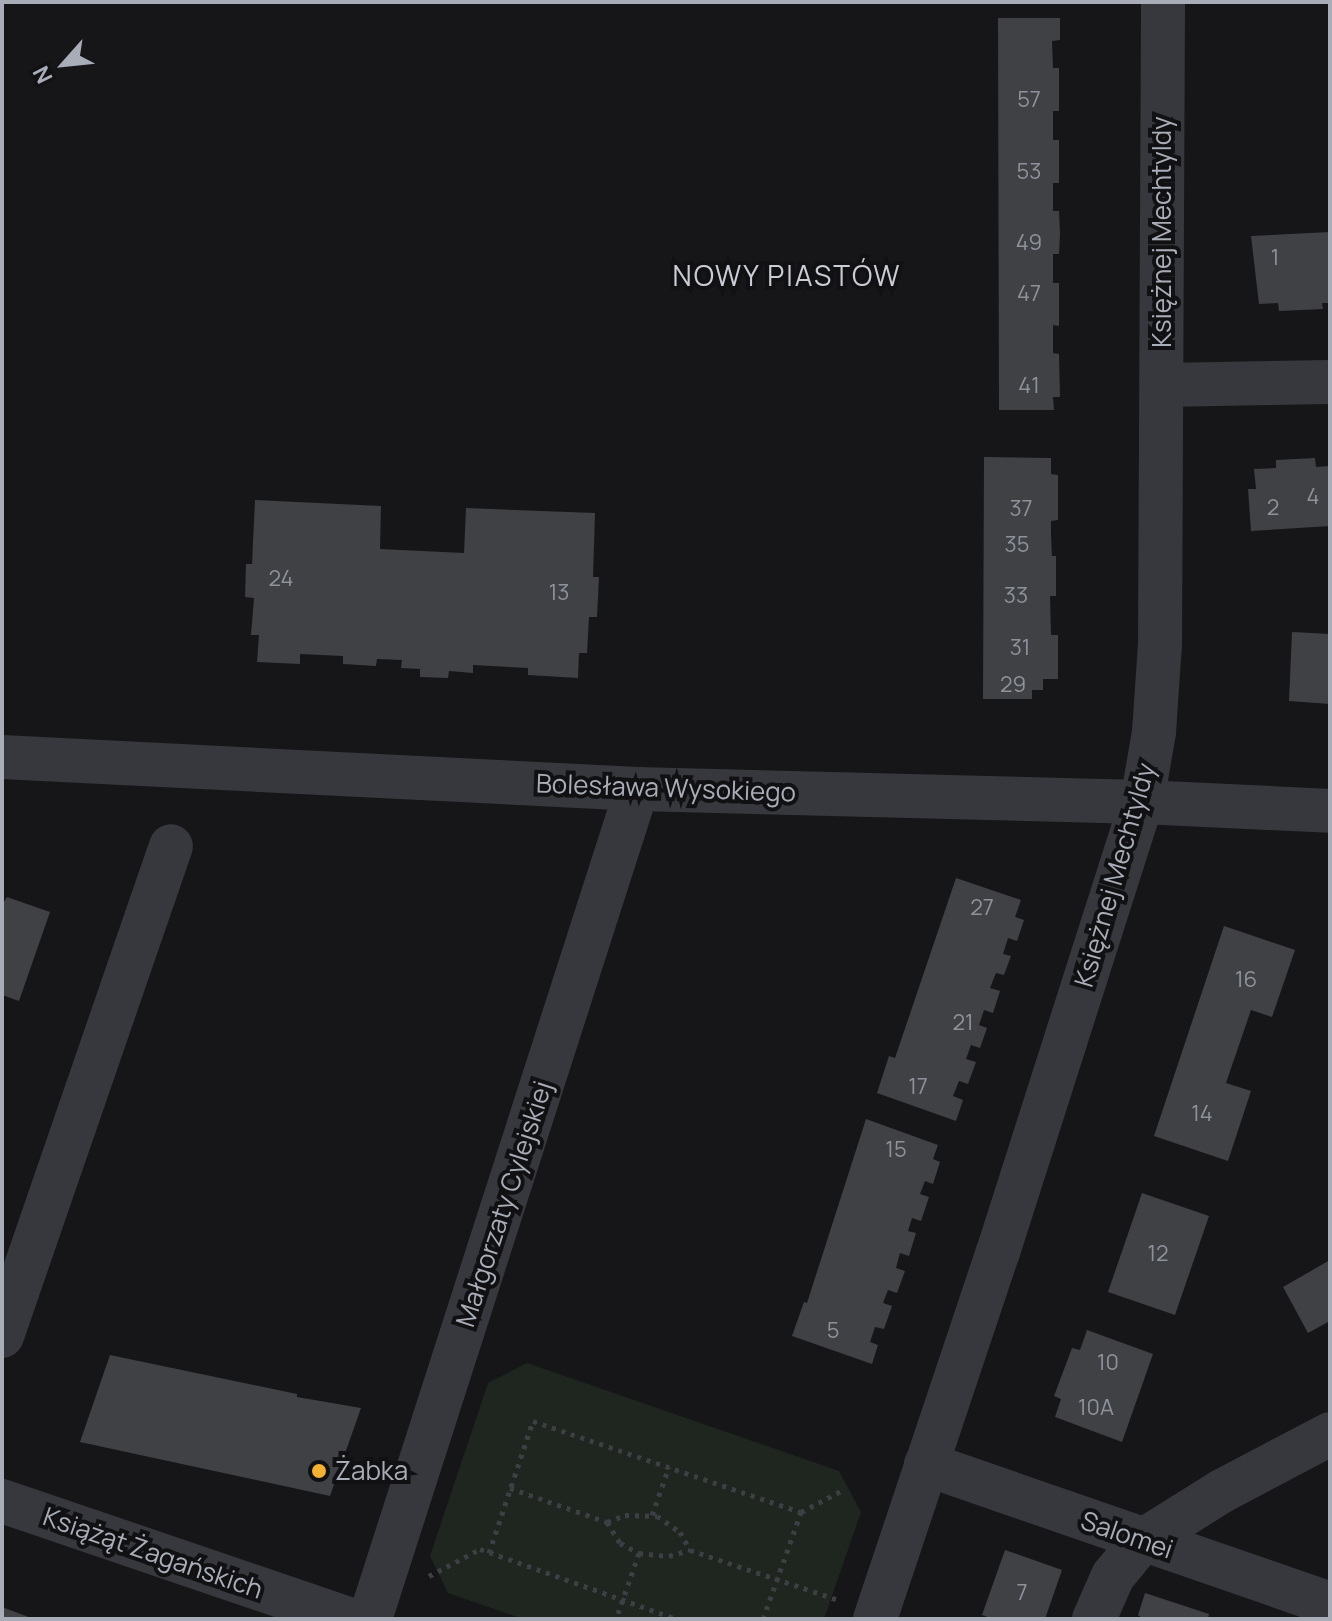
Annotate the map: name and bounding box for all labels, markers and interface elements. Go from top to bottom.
north arrow [24,24,104,104]
text: N [26,61,60,89]
house number: 57 [1017,87,1041,113]
street label: Księżnej Mechtyldy [1146,116,1178,348]
house number: 53 [1017,159,1041,185]
house number: 49 [1016,230,1042,256]
house number: 1 [1271,245,1279,271]
district label: NOWY PIASTÓW [672,258,902,292]
house number: 47 [1017,281,1041,307]
house number: 41 [1018,373,1040,399]
house number: 4 [1307,484,1319,510]
house number: 2 [1267,495,1279,521]
house number: 37 [1009,496,1033,522]
house number: 35 [1005,532,1029,558]
house number: 24 [268,566,294,592]
house number: 13 [549,580,569,606]
house number: 33 [1004,583,1028,609]
house number: 31 [1010,635,1030,661]
house number: 29 [1000,672,1026,698]
street label: Księżnej Mechtyldy [1068,759,1162,991]
street label: Bolesława Wysokiego [535,768,797,808]
house number: 27 [970,895,994,921]
house number: 16 [1235,967,1257,993]
house number: 21 [952,1010,974,1036]
house number: 17 [908,1074,928,1100]
street label: Małgorzaty Cylejskiej [450,1077,558,1331]
house number: 14 [1191,1101,1213,1127]
house number: 15 [885,1137,907,1163]
house number: 12 [1147,1241,1169,1267]
house number: 5 [827,1318,839,1344]
house number: 10 [1097,1350,1119,1376]
house number: 10A [1078,1395,1114,1421]
place label: Żabka [335,1455,408,1487]
marker: Żabka [310,1462,328,1480]
street label: Książąt Żagańskich [39,1501,267,1605]
street label: Salomei [1077,1505,1177,1565]
house number: 7 [1016,1580,1028,1606]

